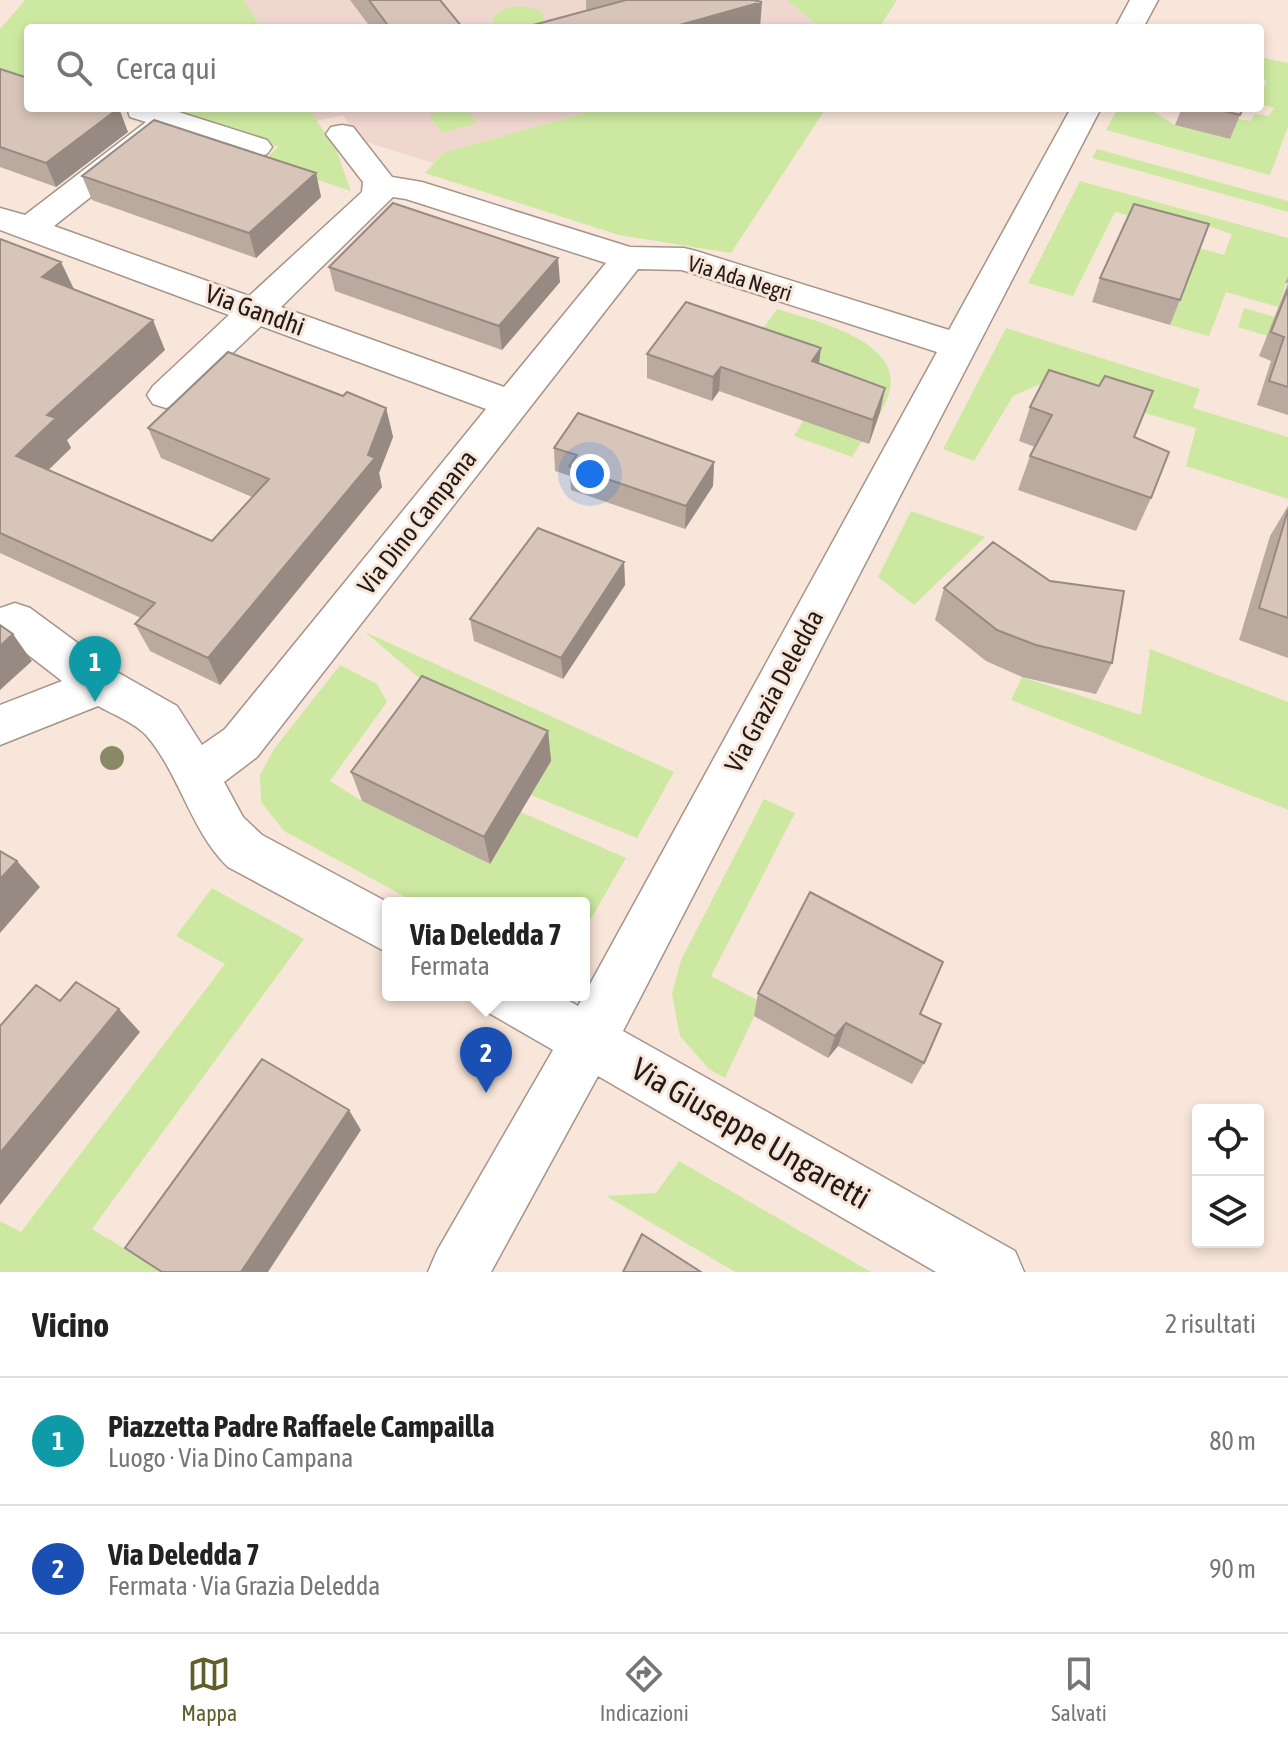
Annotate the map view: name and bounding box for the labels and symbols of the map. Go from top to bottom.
street label: Via Ada Negri [685,250,795,306]
street label: Via Gandhi [201,278,309,342]
street label: Via Dino Campana [351,444,483,600]
your location [570,454,610,494]
street label: Via Grazia Deledda [719,605,829,777]
pin: 1 [69,636,121,702]
pin: 2 [460,1027,512,1093]
street label: Via Giuseppe Ungaretti [625,1050,877,1216]

